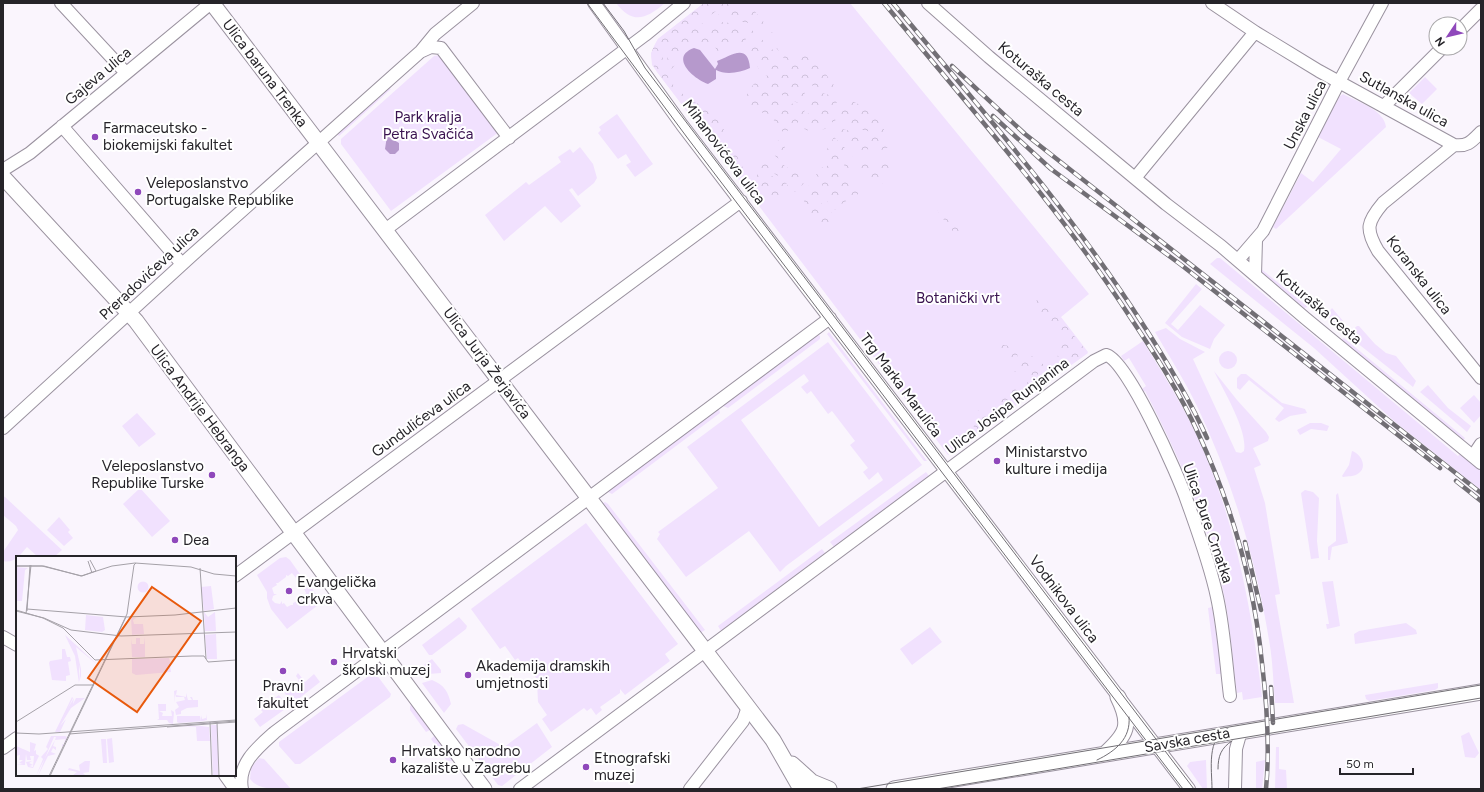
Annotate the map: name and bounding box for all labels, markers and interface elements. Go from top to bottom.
street label: Ulica baruna Trenka [219,15,311,131]
north arrow [1428,16,1468,56]
text: N [1432,34,1448,49]
street label: Koturaška cesta [994,38,1088,120]
street label: Gajeva ulica [61,43,135,109]
street label: Sutlanska ulica [1356,67,1452,131]
street label: Unska ulica [1280,77,1330,153]
street label: Mihanovićeva ulica [679,96,769,208]
park label: Park kralja Petra Svačića [383,108,473,143]
place label: Farmaceutsko - biokemijski fakultet [103,119,233,154]
marker: Farmaceutsko - biokemijski fakultet [90,132,100,142]
place label: Veleposlanstvo Portugalske Republike [146,174,294,209]
marker: Veleposlanstvo Portugalske Republike [133,187,143,197]
street label: Preradovićeva ulica [96,222,202,324]
street label: Koranska ulica [1383,232,1455,318]
street label: Koturaška cesta [1272,266,1366,348]
park label: Botanički vrt [916,289,1000,307]
street label: Ulica Jurja Žerjavića [439,304,535,422]
street label: Trg Marka Marulića [856,330,946,440]
street label: Ulica Andrije Hebranga [146,341,254,475]
street label: Ulica Josipa Runjanina [942,354,1072,458]
street label: Gundulićeva ulica [368,377,474,461]
place label: Ministarstvo kulture i medija [1005,443,1107,478]
marker: Ministarstvo kulture i medija [992,456,1002,466]
place label: Veleposlanstvo Republike Turske [91,457,204,492]
street label: Ulica Đure Crnatka [1179,461,1237,585]
marker: Veleposlanstvo Republike Turske [207,470,217,480]
place label: Dea [183,531,209,549]
marker: Dea [170,535,180,545]
street label: Vodnikova ulica [1025,552,1103,646]
inset map [16,556,236,776]
place label: Evangelička crkva [297,573,376,608]
marker: Evangelička crkva [284,586,294,596]
place label: Hrvatski školski muzej [342,644,430,679]
marker: Hrvatski školski muzej [329,657,339,667]
place label: Akademija dramskih umjetnosti [476,657,610,692]
marker: Pravni fakultet [278,666,288,676]
marker: Akademija dramskih umjetnosti [463,670,473,680]
place label: Pravni fakultet [257,677,309,712]
street label: Savska cesta [1143,724,1231,756]
place label: Hrvatsko narodno kazalište u Zagrebu [401,742,531,777]
place label: Etnografski muzej [594,749,670,784]
scale bar [1340,750,1413,776]
marker: Hrvatsko narodno kazalište u Zagrebu [388,755,398,765]
text: 50 m [1346,757,1374,771]
marker: Etnografski muzej [581,762,591,772]

